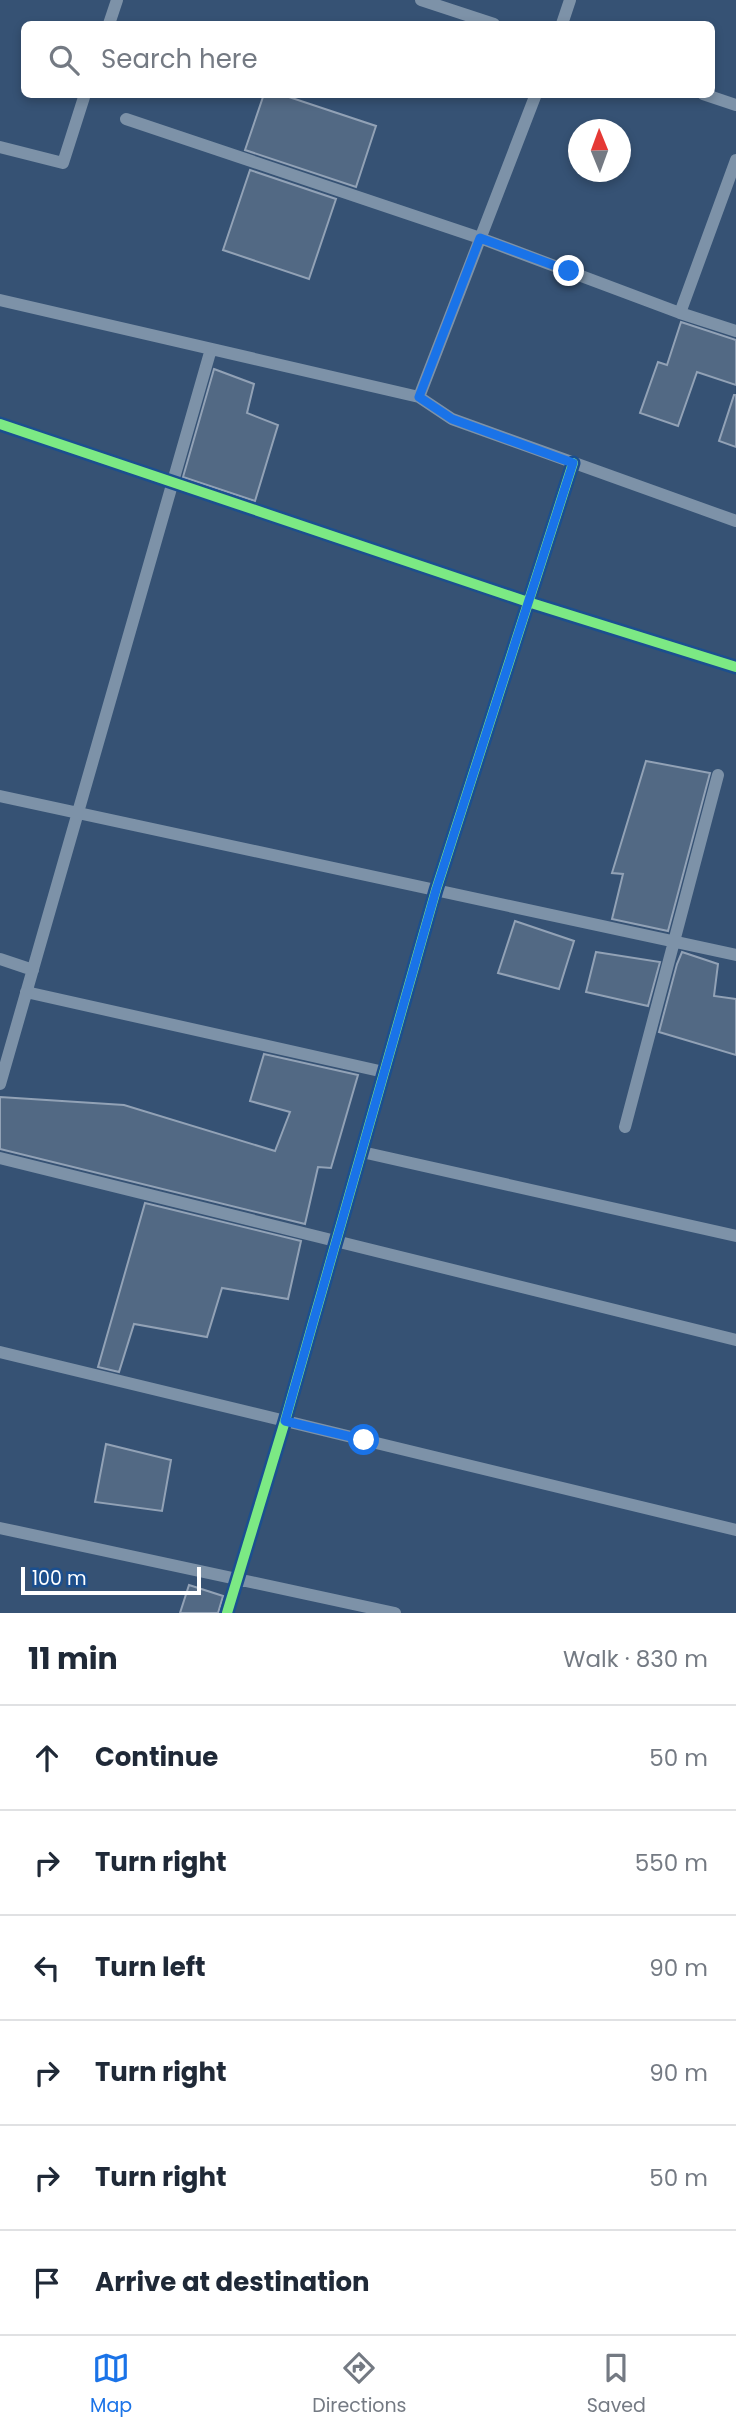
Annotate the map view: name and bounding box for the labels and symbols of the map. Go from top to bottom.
north arrow [568,119,631,182]
route end [553,255,584,286]
route start [348,1424,379,1455]
scale bar [21,1564,201,1596]

